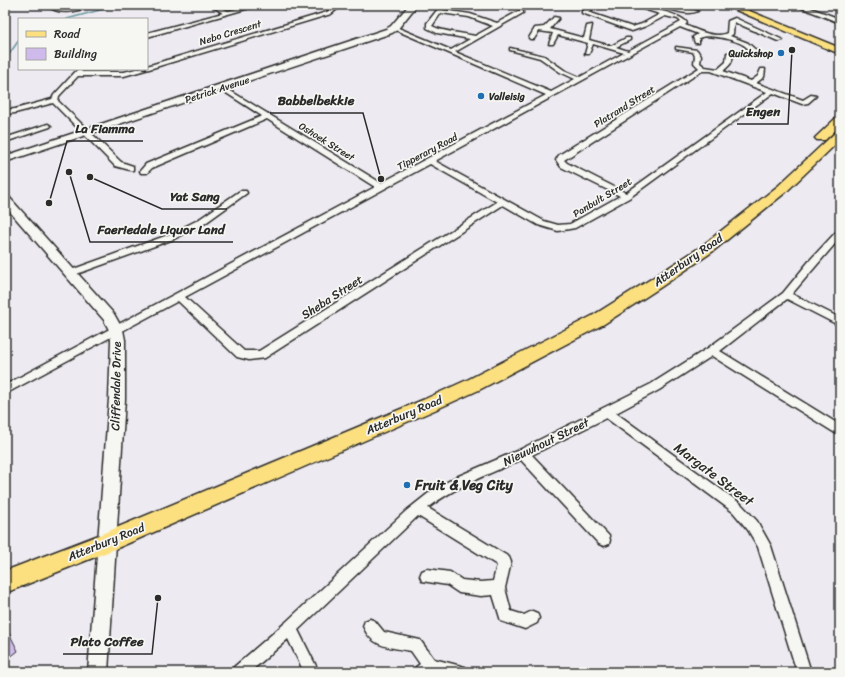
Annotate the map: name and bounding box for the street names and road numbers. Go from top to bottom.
street label: Nebo Crescent [197,15,264,51]
street label: Petrick Avenue [183,71,252,109]
street label: Platrand Street [590,80,659,133]
street label: Oshoek Street [295,117,359,167]
street label: Tipperary Road [394,128,462,175]
street label: Panbult Street [569,173,636,223]
street label: Atterbury Road [647,227,728,293]
street label: Sheba Street [297,269,367,325]
street label: Cliffendale Drive [104,341,128,431]
street label: Atterbury Road [361,389,446,441]
street label: Nieuwhout Street [499,411,594,472]
street label: Margate Street [668,436,760,514]
street label: Atterbury Road [63,516,149,568]

